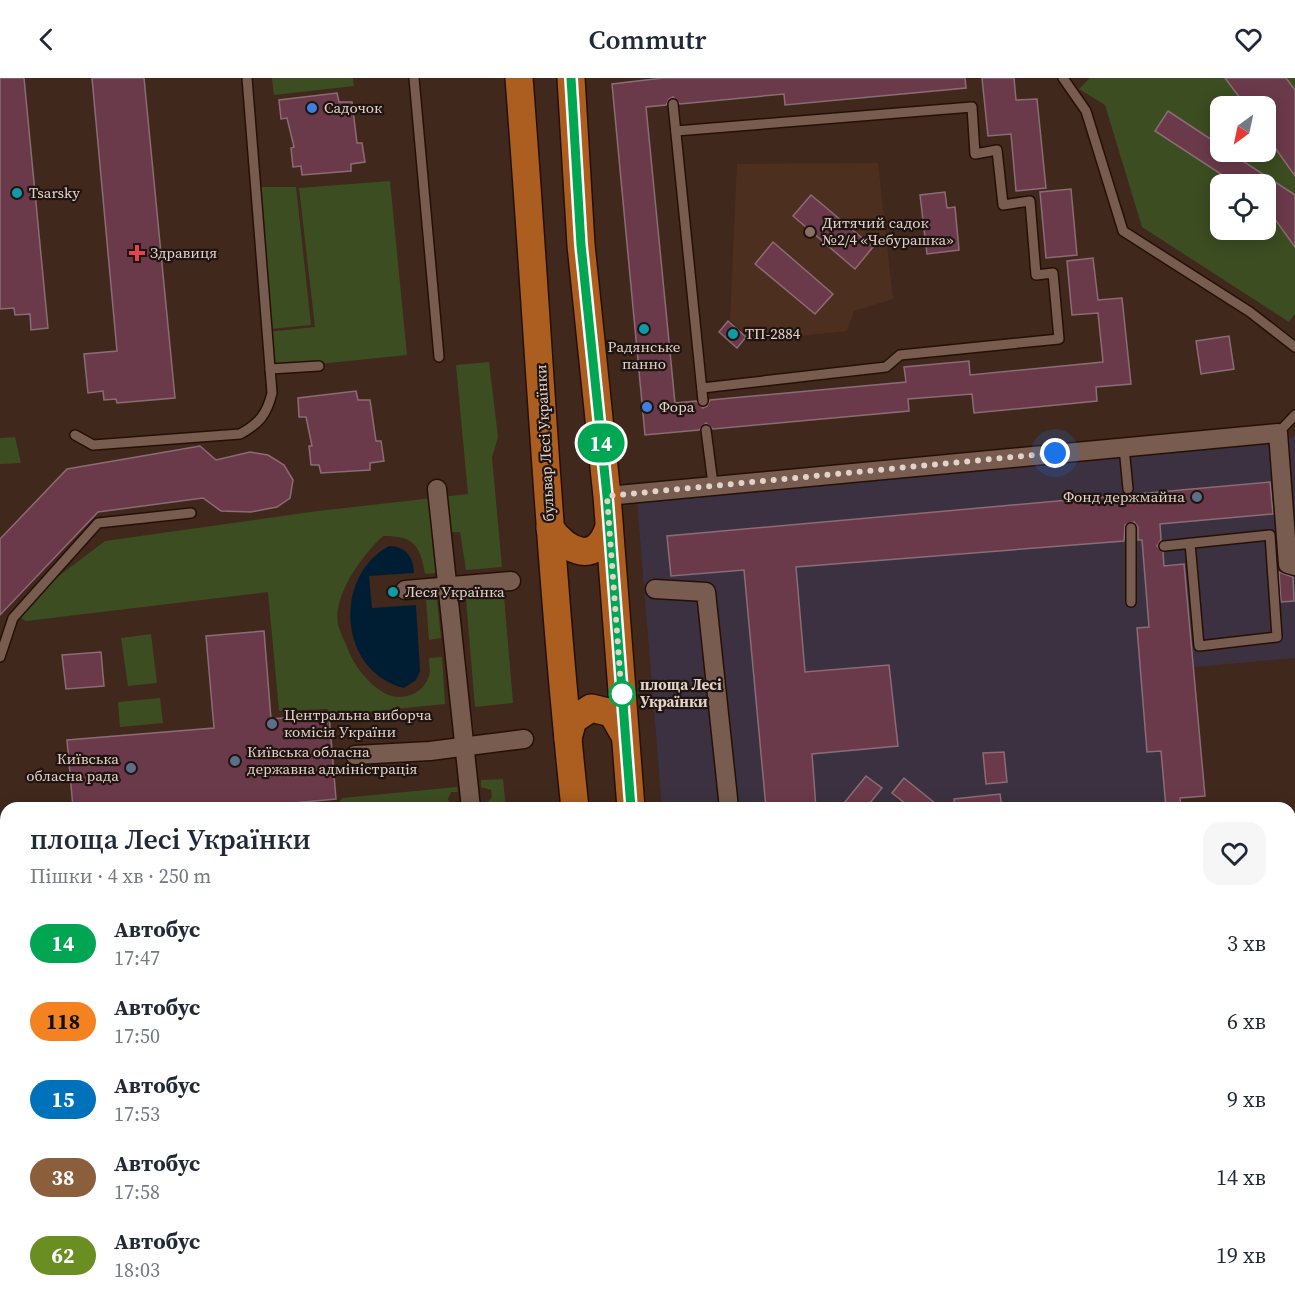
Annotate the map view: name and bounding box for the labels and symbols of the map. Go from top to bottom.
north arrow [1210,96,1276,162]
place label: Садочок [324,97,383,118]
marker: Садочок [305,101,319,115]
place label: Tsarsky [29,182,80,203]
marker: Tsarsky [10,186,24,200]
place label: Дитячий садок №2/4 «Чебурашка» [821,212,953,250]
marker: Дитячий садок №2/4 «Чебурашка» [803,225,817,239]
place label: Здравиця [150,242,217,263]
marker: Здравиця [128,244,146,262]
marker: Радянське панно [637,322,651,336]
place label: ТП-2884 [745,323,801,344]
marker: ТП-2884 [726,327,740,341]
place label: Радянське панно [608,336,681,374]
street label: бульвар Лесі Українки [530,364,559,522]
place label: Фора [659,396,695,417]
marker: Фора [640,400,654,414]
line badge: 14 [574,424,628,463]
your location [1040,438,1070,468]
place label: Фонд держмайна [1063,486,1185,507]
marker: Фонд держмайна [1190,490,1204,504]
place label: Леся Українка [405,581,505,602]
marker: Леся Українка [386,585,400,599]
place label: площа Лесі Українки [640,674,722,712]
marker: площа Лесі Українки [609,681,635,707]
place label: Центральна виборча комісія України [284,704,432,742]
marker: Центральна виборча комісія України [265,717,279,731]
place label: Київська обласна державна адміністрація [247,741,418,779]
place label: Київська обласна рада [26,748,119,786]
marker: Київська обласна державна адміністрація [228,754,242,768]
marker: Київська обласна рада [124,761,138,775]

